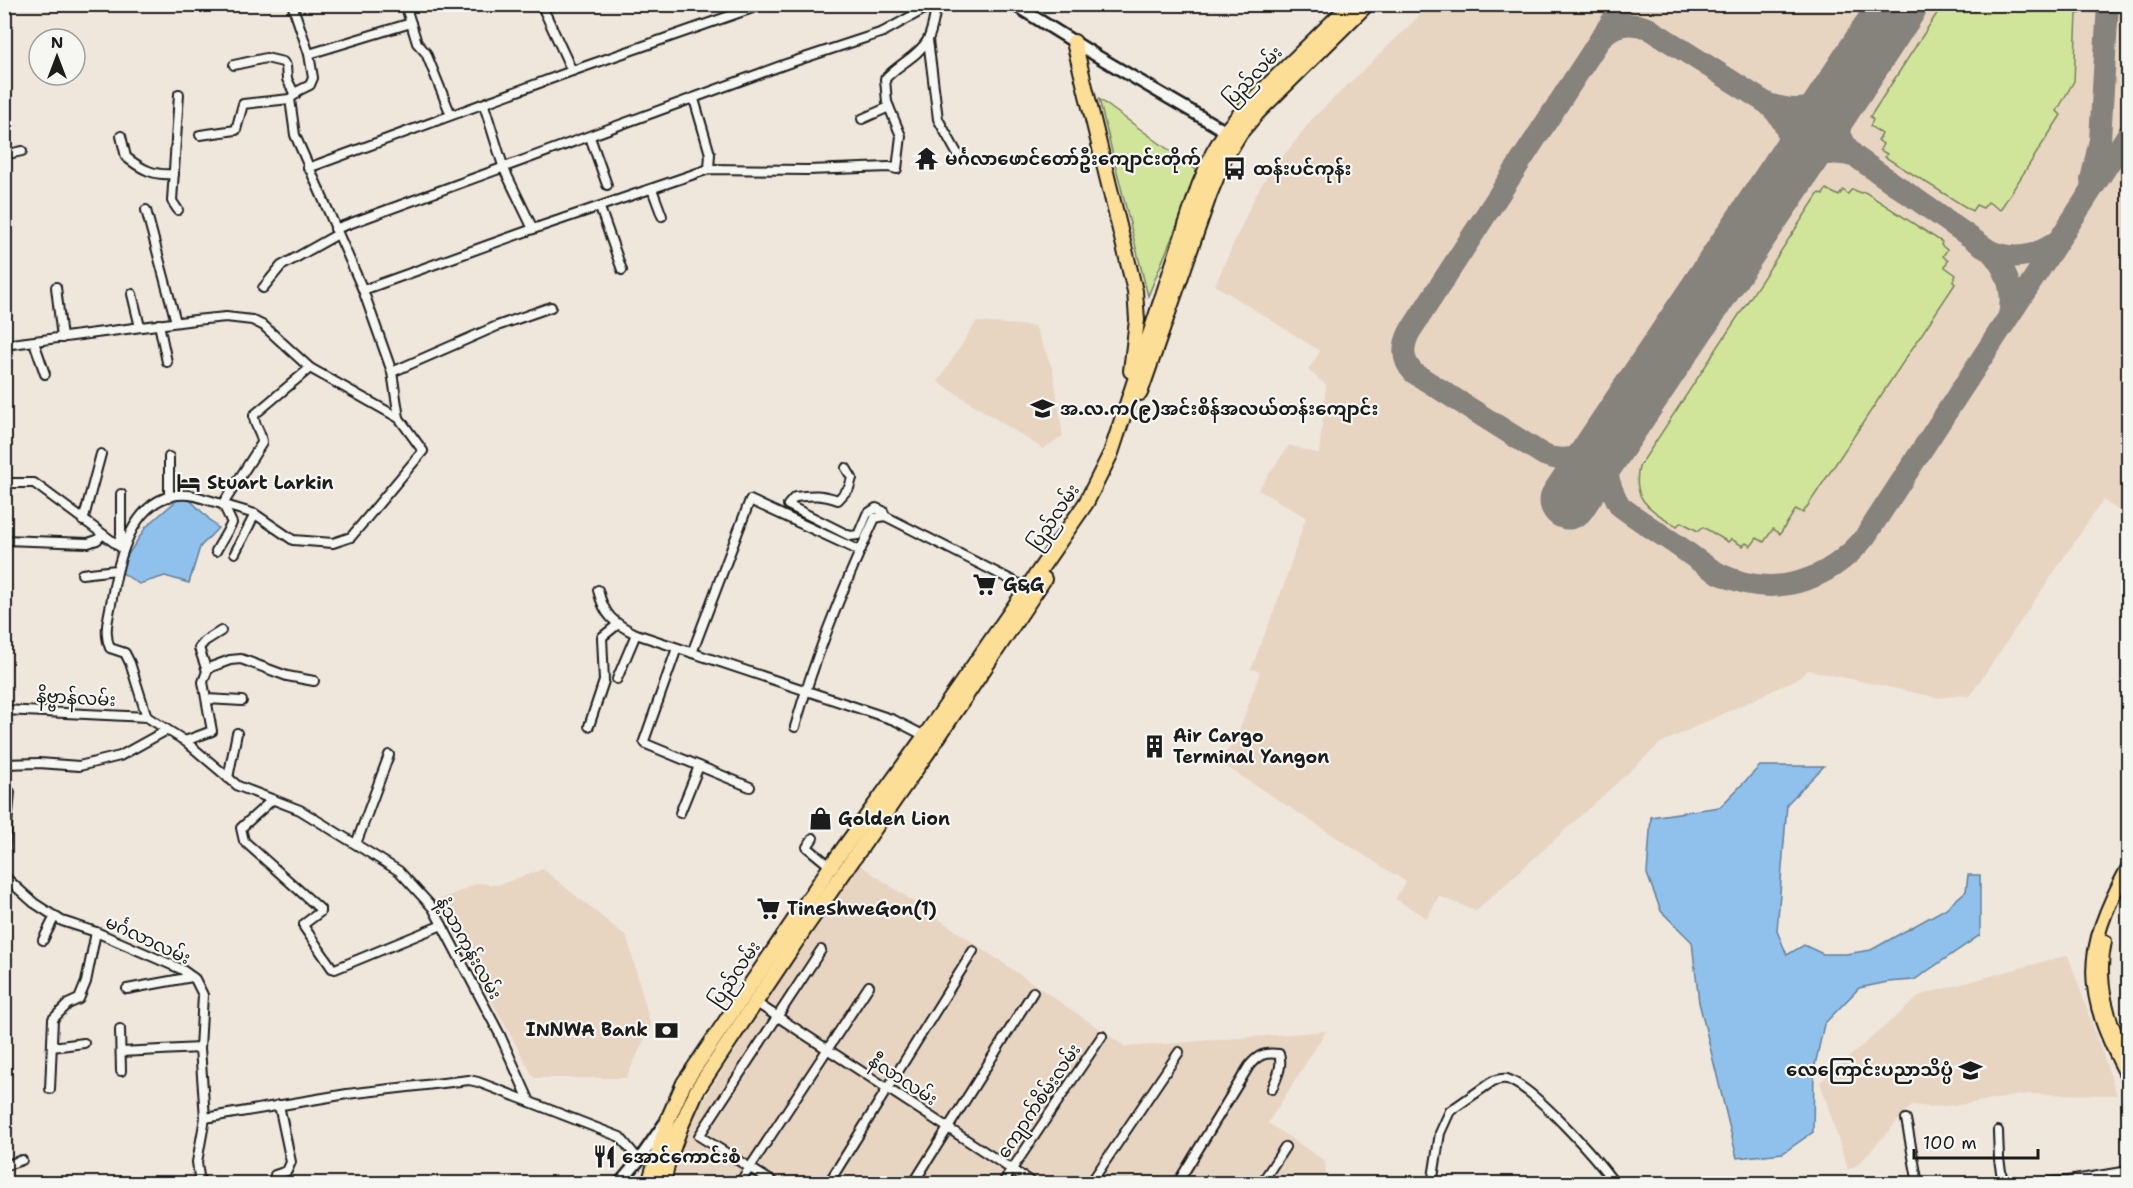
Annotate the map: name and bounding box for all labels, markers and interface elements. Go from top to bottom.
north arrow [27,27,87,87]
text: N [51,32,63,53]
street label: ပြည်လမ်း [1218,40,1290,113]
temple icon: မင်္ဂလာဖောင်တော်ဦးကျောင်းတိုက် [914,146,940,172]
place label: မင်္ဂလာဖောင်တော်ဦးကျောင်းတိုက် [945,147,1201,174]
bus stop icon: ထန်းပင်ကုန်း [1222,156,1248,182]
place label: ထန်းပင်ကုန်း [1253,157,1351,183]
school or university icon: အ.လ.က(၉)အင်းစိန်အလယ်တန်းကျောင်း [1029,396,1055,422]
place label: အ.လ.က(၉)အင်းစိန်အလယ်တန်းကျောင်း [1060,397,1378,424]
hotel icon: Stuart Larkin [176,470,202,496]
place label: Stuart Larkin [207,471,334,495]
street label: ပြည်လမ်း [1022,479,1087,556]
supermarket icon: G&G [972,572,998,598]
place label: G&G [1003,573,1045,597]
street label: နိဗ္ဗာန်လမ်း [35,682,116,715]
place label: Air Cargo Terminal Yangon [1173,724,1329,769]
building icon: Air Cargo Terminal Yangon [1142,733,1168,759]
shop icon: Golden Lion [807,806,833,832]
place label: Golden Lion [838,807,950,831]
street label: နံ့သာကုန်းလမ်း [428,892,508,1005]
supermarket icon: TineShweGon(1) [756,896,782,922]
place label: TineShweGon(1) [787,897,937,921]
street label: မင်္ဂလာလမ်း [102,909,195,970]
street label: ပြည်လမ်း [703,936,768,1013]
bank icon: INNWA Bank [653,1017,679,1043]
place label: INNWA Bank [526,1018,648,1042]
street label: ကျောက်စိမ်းလမ်း [990,1038,1089,1165]
street label: နီလာလမ်း [862,1047,943,1114]
school or university icon: လေကြောင်းပညာသိပ္ပံ [1958,1057,1984,1083]
place label: လေကြောင်းပညာသိပ္ပံ [1786,1058,1953,1084]
scale bar [1914,1122,2038,1160]
text: 100 m [1923,1131,1977,1155]
restaurant icon: အောင်ကောင်းစံ [591,1144,617,1170]
place label: အောင်ကောင်းစံ [622,1145,741,1169]

